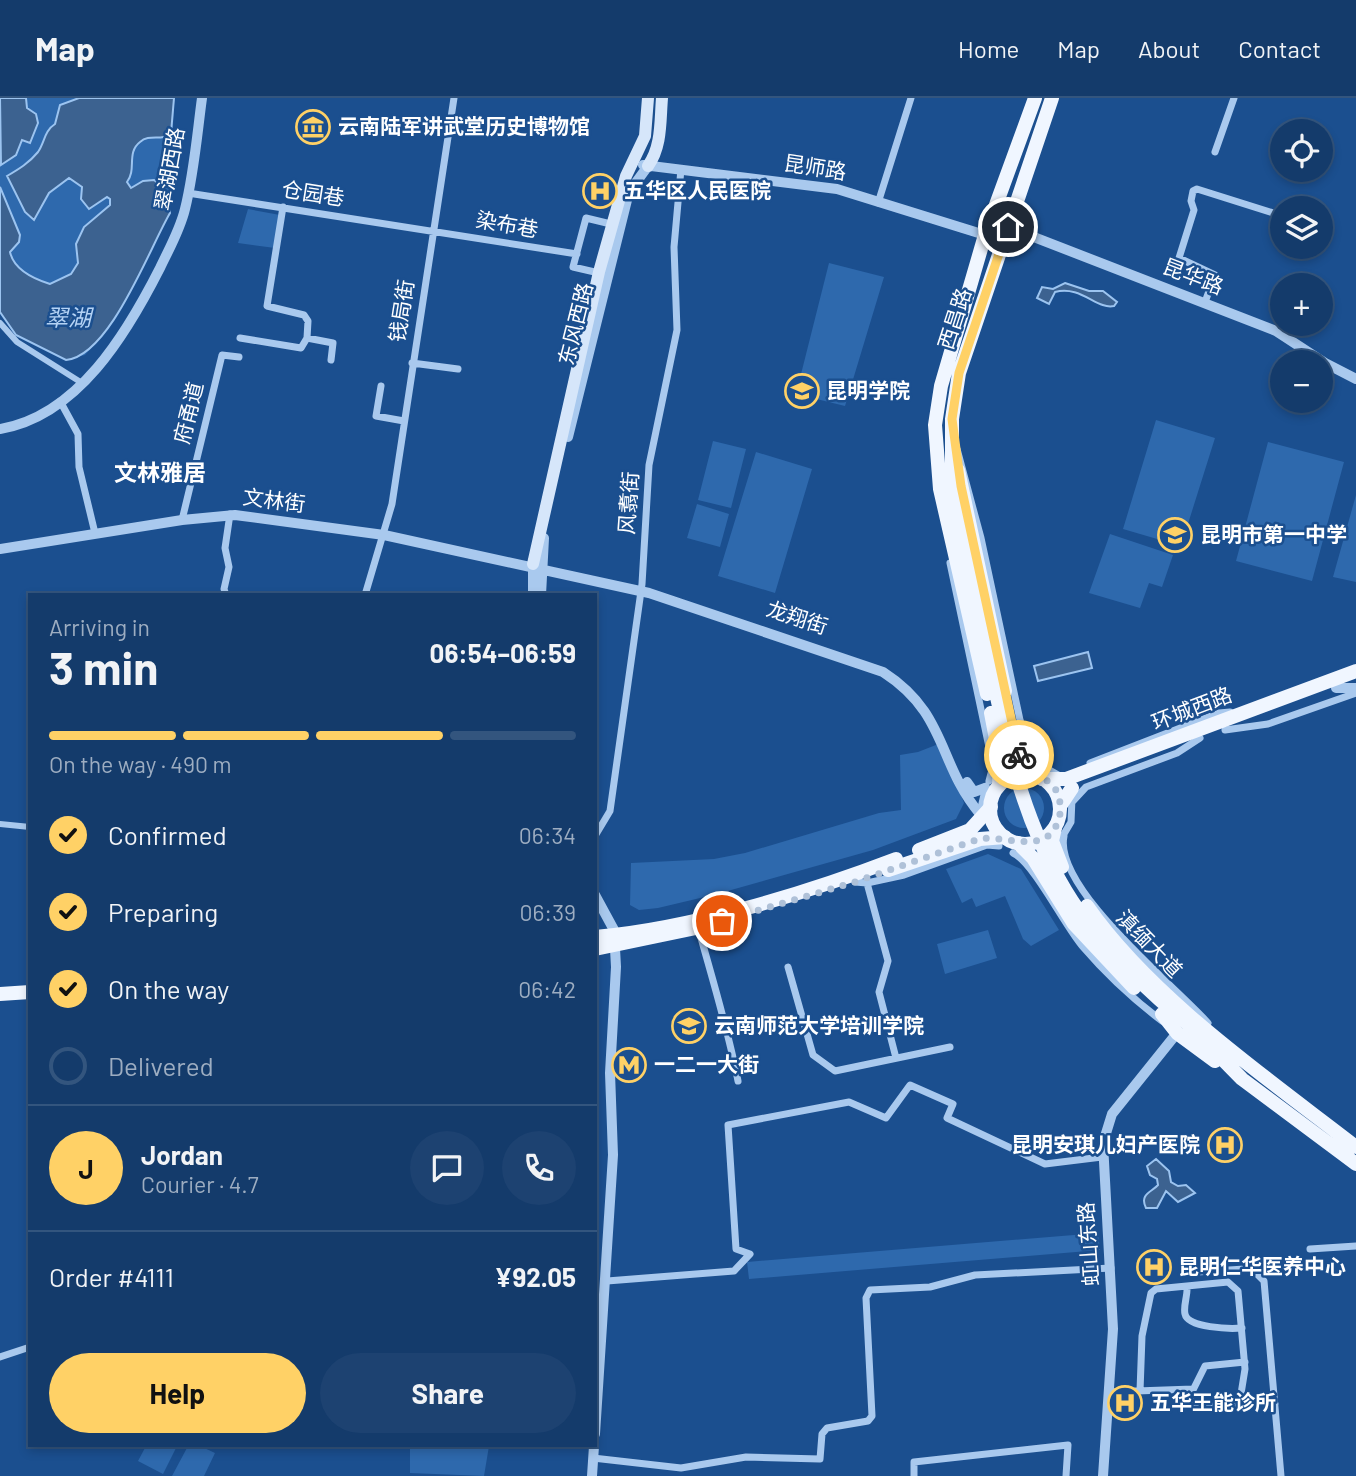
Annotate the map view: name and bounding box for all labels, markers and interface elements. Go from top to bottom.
text: Map [35,28,95,68]
text: Home [958,34,1019,63]
text: Map [1057,34,1100,63]
text: About [1138,34,1200,63]
text: Contact [1238,34,1321,63]
museum icon: 云南陆军讲武堂历史博物馆 [294,108,332,146]
place label: 云南陆军讲武堂历史博物馆 [338,113,590,138]
map controls [1270,119,1333,413]
button: locate [1270,119,1333,182]
street label: 翠湖西路 [149,125,188,212]
street label: 昆师路 [782,149,848,184]
hospital icon: 五华区人民医院 [581,172,619,210]
street label: 仓园巷 [280,175,346,210]
place label: 五华区人民医院 [624,177,771,202]
button: layers [1270,196,1333,259]
pin [978,197,1038,257]
street label: 染布巷 [474,206,540,241]
icon: home [989,208,1027,246]
street label: 昆华路 [1160,253,1227,299]
button: + [1270,273,1333,336]
street label: 钱局街 [383,278,418,344]
street label: 东风西路 [552,280,597,367]
street label: 西昌路 [932,285,975,352]
water label: 翠湖 [45,303,94,331]
button: − [1270,350,1333,413]
school or university icon: 昆明学院 [783,372,821,410]
place label: 昆明学院 [826,377,910,402]
street label: 府甬道 [168,379,207,446]
district label: 文林雅居 [114,458,206,486]
street label: 风翥街 [613,471,642,535]
street label: 文林街 [241,483,307,516]
school or university icon: 昆明市第一中学 [1156,516,1194,554]
place label: 昆明市第一中学 [1200,521,1347,546]
street label: 龙翔街 [764,595,831,638]
text: Arriving in [49,613,150,641]
text: 06:54–06:59 [430,637,576,668]
text: 3 min [49,639,158,694]
street label: 环城西路 [1148,681,1235,734]
courier [984,720,1054,790]
icon: bike [1000,736,1038,774]
text: On the way · 490 m [49,750,232,778]
icon: check [49,816,87,854]
text: Confirmed [108,819,227,850]
text: 06:34 [519,821,576,849]
pin [692,891,752,951]
icon: check [49,893,87,931]
text: Preparing [108,896,218,927]
text: 06:39 [520,898,576,926]
icon: bag [703,902,741,940]
street label: 滇缅大道 [1112,904,1188,982]
icon: check [49,970,87,1008]
text: On the way [108,973,229,1004]
text: 06:42 [518,975,576,1003]
school or university icon: 云南师范大学培训学院 [670,1007,708,1045]
place label: 云南师范大学培训学院 [714,1012,924,1037]
metro station icon: 一二一大街 [610,1046,648,1084]
text: Delivered [108,1050,214,1081]
place label: 一二一大街 [654,1051,759,1076]
hospital icon: 昆明安琪儿妇产医院 [1206,1126,1244,1164]
button: chat [410,1131,484,1205]
button: phone [502,1131,576,1205]
place label: 昆明安琪儿妇产医院 [1011,1131,1200,1156]
text: Jordan [141,1139,223,1170]
text: J [78,1153,94,1184]
text: Courier · 4.7 [141,1170,259,1198]
street label: 虹山东路 [1072,1201,1103,1287]
hospital icon: 昆明仁华医养中心 [1135,1248,1173,1286]
place label: 昆明仁华医养中心 [1178,1253,1346,1278]
text: Order #4111 [49,1261,174,1292]
text: ¥92.05 [495,1261,576,1292]
button: Help [49,1353,306,1433]
button: Share [320,1353,576,1433]
hospital icon: 五华王能诊所 [1106,1384,1144,1422]
place label: 五华王能诊所 [1150,1389,1276,1414]

